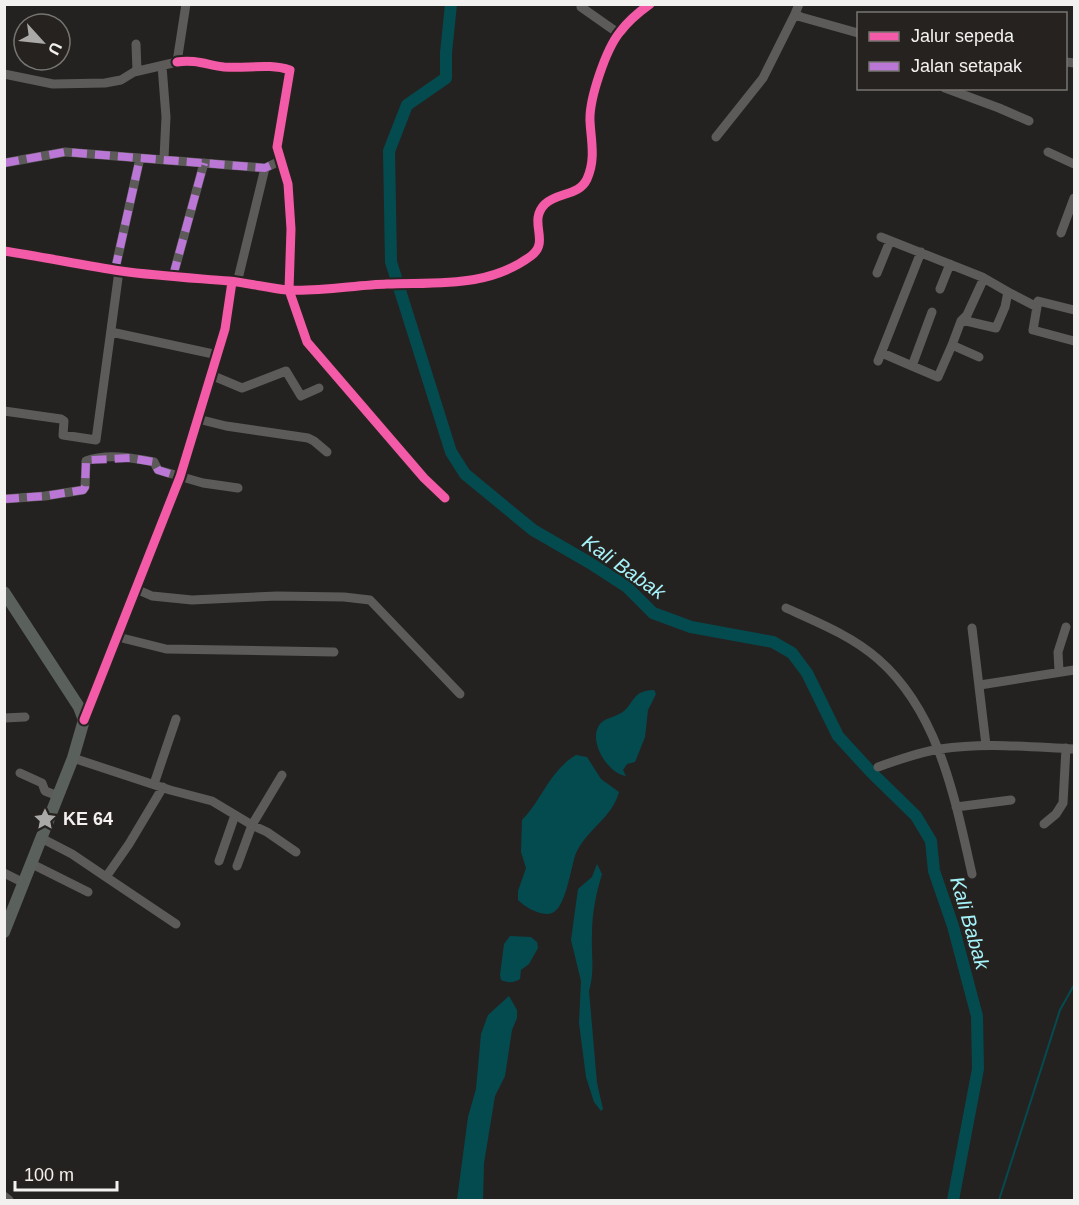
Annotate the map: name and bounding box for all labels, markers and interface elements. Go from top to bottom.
north arrow [12,12,72,72]
legend [857,12,1067,90]
text: Jalur sepeda [911,26,1015,46]
text: U [45,40,65,58]
text: Jalan setapak [911,56,1023,76]
water label: Kali Babak [579,531,670,604]
place icon: KE 64 [32,806,58,832]
place label: KE 64 [63,809,113,829]
water label: Kali Babak [946,874,994,973]
scale bar [15,1154,117,1192]
text: 100 m [24,1165,74,1185]

